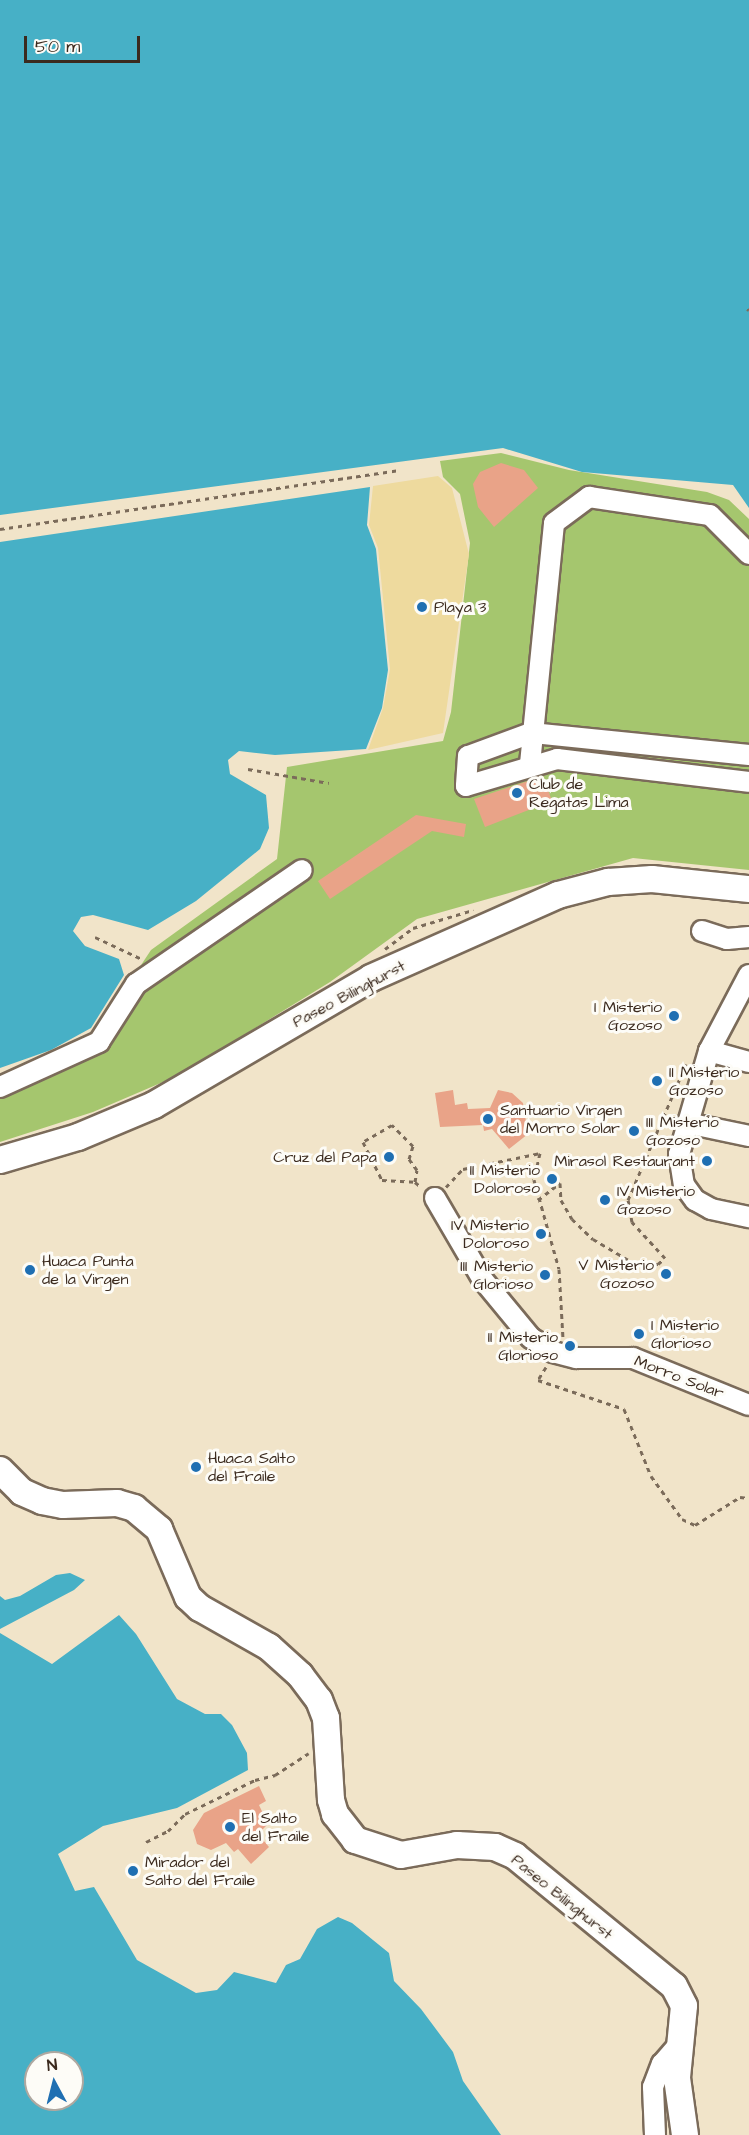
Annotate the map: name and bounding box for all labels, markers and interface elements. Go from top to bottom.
scale bar [27,24,142,62]
text: 50 m [35,34,80,59]
place label: Playa 3 [434,597,486,617]
marker: Playa 3 [415,600,429,614]
place label: Club de Regatas Lima [529,774,629,812]
marker: Club de Regatas Lima [510,786,524,800]
street label: Paseo Bilinghurst [289,956,409,1032]
place label: I Misterio Gozoso [594,997,662,1035]
marker: I Misterio Gozoso [667,1009,681,1023]
place label: II Misterio Gozoso [669,1062,739,1100]
marker: II Misterio Gozoso [650,1074,664,1088]
place label: Santuario Virgen del Morro Solar [500,1100,622,1138]
marker: Santuario Virgen del Morro Solar [481,1112,495,1126]
place label: III Misterio Gozoso [646,1112,719,1150]
marker: III Misterio Gozoso [627,1124,641,1138]
place label: Cruz del Papa [273,1147,377,1167]
marker: Cruz del Papa [382,1150,396,1164]
place label: Mirasol Restaurant [554,1151,695,1171]
marker: Mirasol Restaurant [700,1154,714,1168]
place label: II Misterio Doloroso [470,1160,540,1198]
marker: II Misterio Doloroso [545,1172,559,1186]
place label: IV Misterio Gozoso [617,1181,695,1219]
marker: IV Misterio Gozoso [598,1193,612,1207]
place label: IV Misterio Doloroso [451,1215,529,1253]
marker: IV Misterio Doloroso [534,1227,548,1241]
place label: Huaca Punta de la Virgen [42,1251,134,1289]
place label: V Misterio Gozoso [578,1255,654,1293]
place label: III Misterio Glorioso [460,1256,533,1294]
marker: Huaca Punta de la Virgen [23,1263,37,1277]
marker: V Misterio Gozoso [659,1267,673,1281]
marker: III Misterio Glorioso [538,1268,552,1282]
place label: I Misterio Glorioso [651,1315,719,1353]
place label: II Misterio Glorioso [488,1327,558,1365]
marker: I Misterio Glorioso [632,1327,646,1341]
marker: II Misterio Glorioso [563,1339,577,1353]
street label: Morro Solar [632,1351,726,1403]
place label: Huaca Salto del Fraile [208,1448,295,1486]
marker: Huaca Salto del Fraile [189,1460,203,1474]
place label: El Salto del Fraile [242,1808,309,1846]
marker: El Salto del Fraile [223,1820,237,1834]
street label: Paseo Bilinghurst [507,1850,617,1944]
place label: Mirador del Salto del Fraile [145,1852,255,1890]
marker: Mirador del Salto del Fraile [126,1864,140,1878]
north arrow [24,2051,84,2111]
text: N [46,2054,58,2077]

